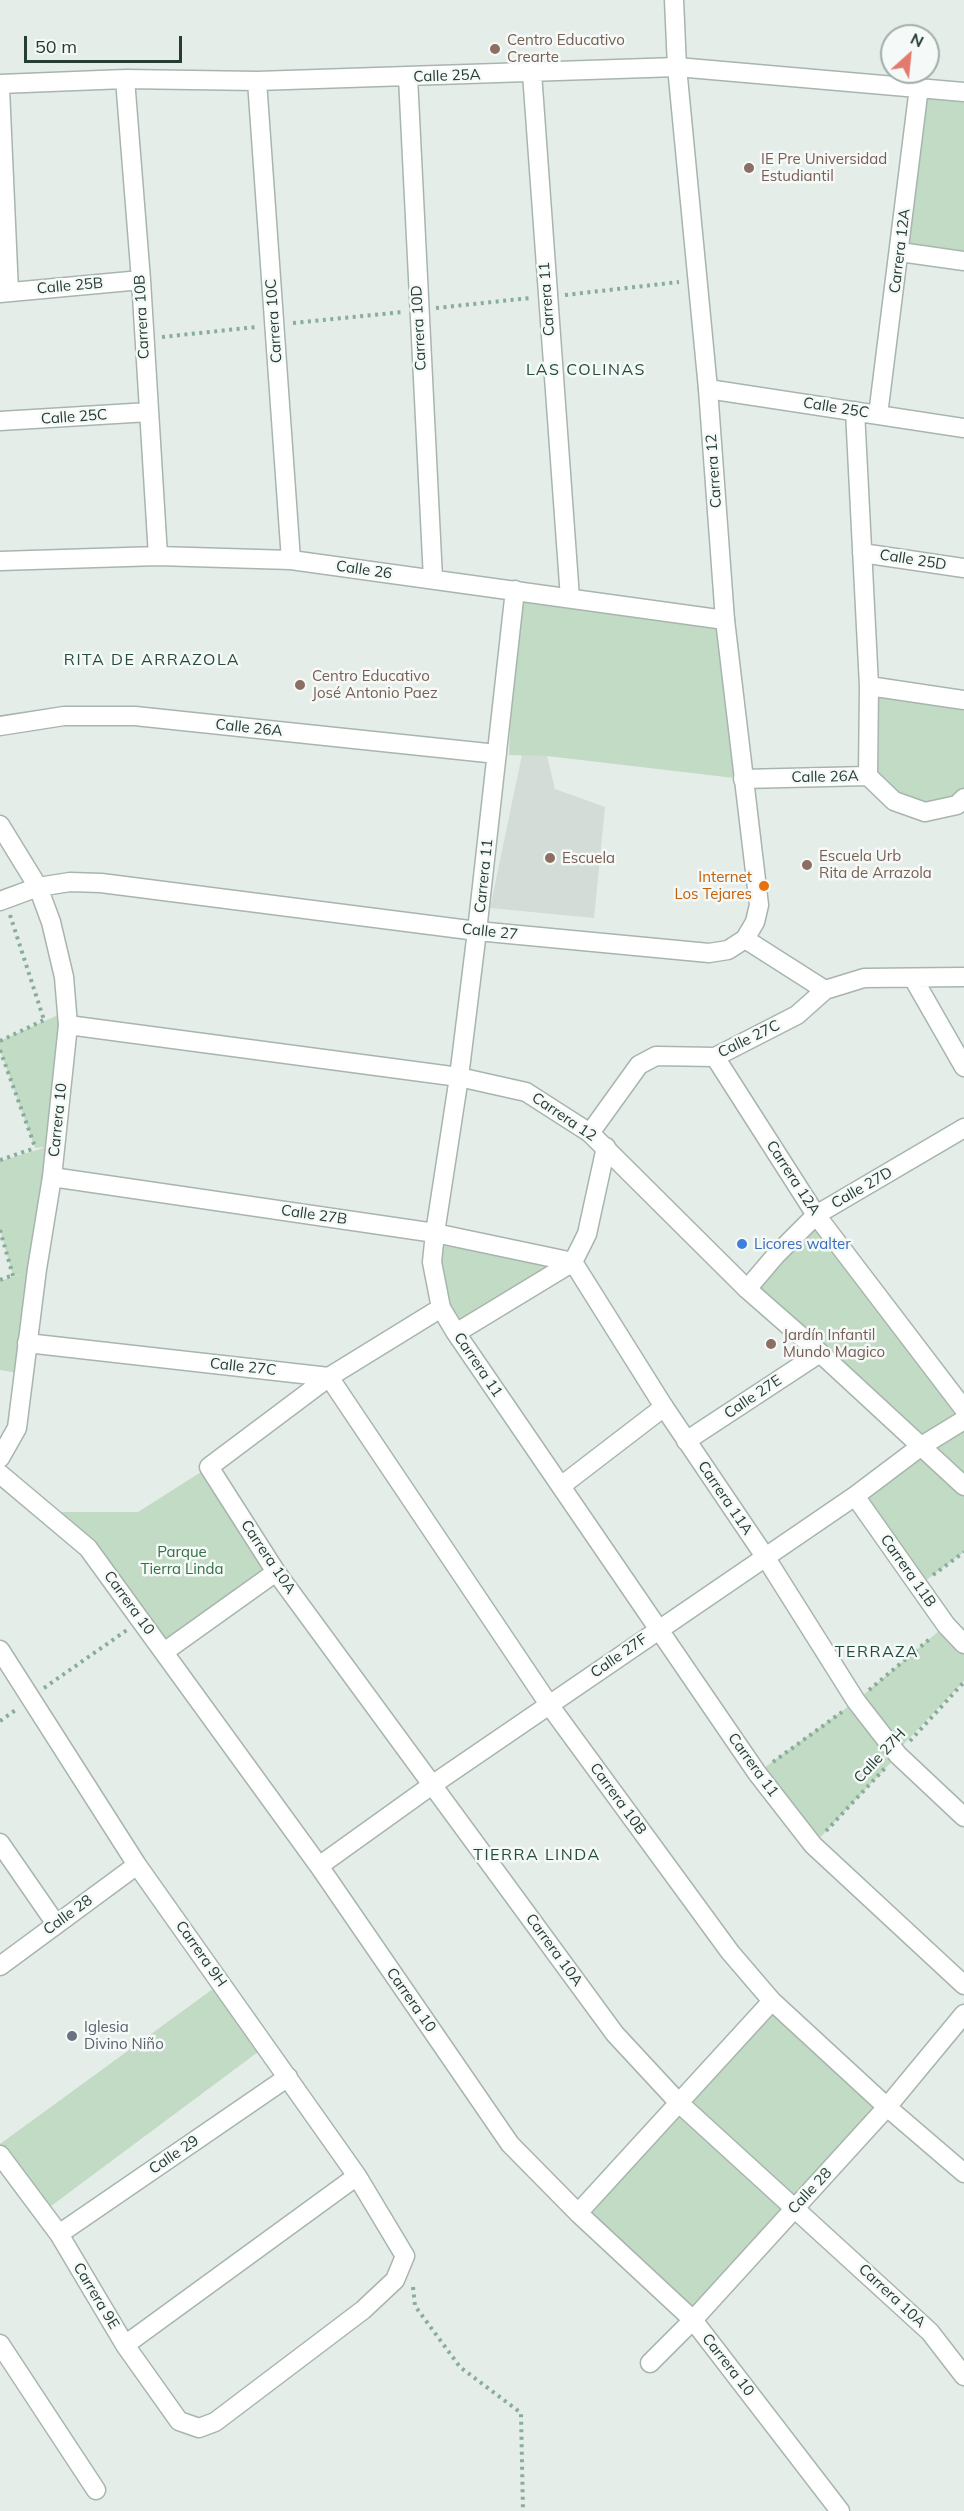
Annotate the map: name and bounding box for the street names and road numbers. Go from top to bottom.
street label: Calle 25A [413,66,481,86]
street label: Carrera 12A [886,208,914,294]
street label: Carrera 11 [535,261,559,337]
street label: Calle 25B [36,274,104,298]
street label: Carrera 10B [131,274,153,360]
street label: Carrera 10C [262,278,286,364]
street label: Carrera 10D [408,285,430,371]
street label: Calle 25C [802,394,870,422]
street label: Calle 25C [40,406,108,428]
street label: Carrera 12 [702,433,726,509]
street label: Calle 25D [878,546,948,574]
street label: Calle 26 [335,557,393,583]
street label: Calle 26A [215,716,283,740]
street label: Calle 26A [791,767,859,787]
street label: Carrera 11 [471,838,497,914]
street label: Calle 27 [461,920,519,944]
street label: Calle 27C [715,1016,783,1062]
street label: Carrera 10 [45,1082,71,1158]
street label: Carrera 12 [528,1089,600,1145]
street label: Carrera 12A [762,1137,824,1219]
street label: Calle 27D [828,1163,896,1213]
street label: Calle 27B [280,1201,348,1229]
street label: Carrera 11 [450,1329,506,1401]
street label: Calle 27C [209,1355,277,1379]
street label: Calle 27E [721,1371,785,1423]
street label: Carrera 11A [694,1458,756,1538]
street label: Carrera 10A [237,1517,299,1597]
street label: Carrera 11B [876,1531,940,1611]
street label: Carrera 10 [100,1568,158,1638]
street label: Calle 27F [587,1630,651,1682]
street label: Calle 27H [850,1725,910,1787]
street label: Carrera 11 [724,1730,782,1800]
street label: Carrera 10B [586,1760,650,1838]
street label: Calle 28 [40,1891,96,1939]
street label: Carrera 10A [522,1910,586,1990]
street label: Carrera 9H [172,1917,230,1991]
street label: Carrera 10 [382,1964,440,2036]
street label: Calle 29 [146,2132,202,2178]
street label: Calle 28 [784,2164,836,2218]
street label: Carrera 9E [69,2260,123,2332]
street label: Carrera 10A [855,2260,929,2332]
street label: Carrera 10 [698,2330,758,2400]

